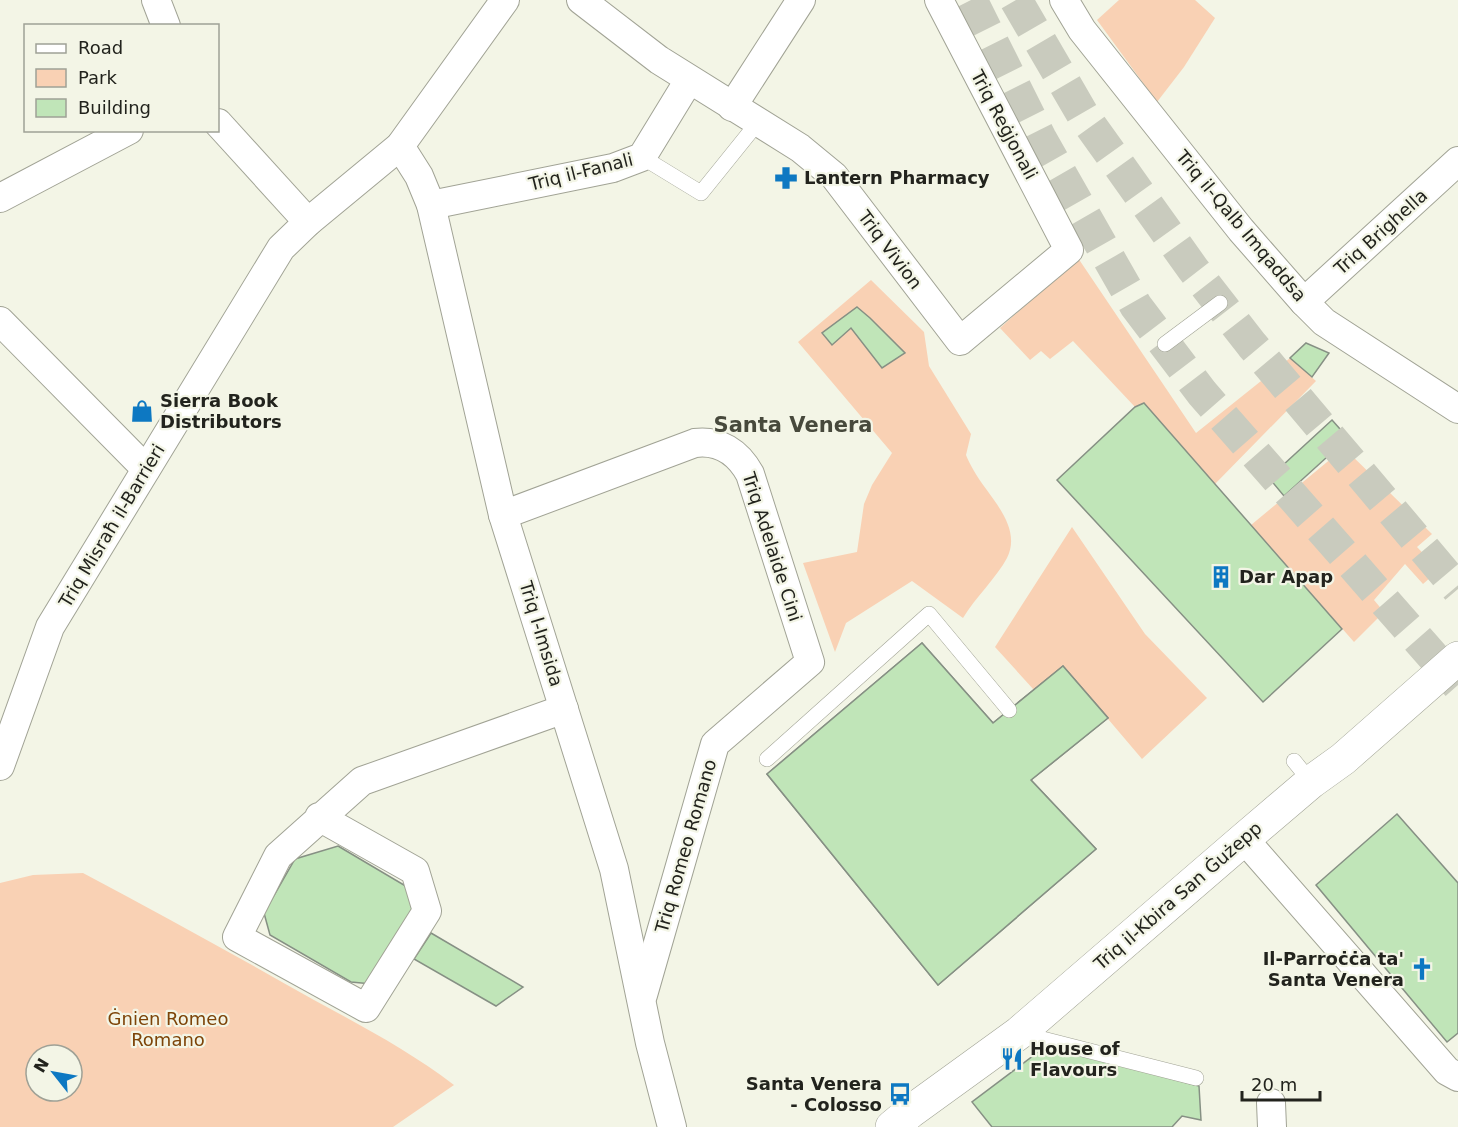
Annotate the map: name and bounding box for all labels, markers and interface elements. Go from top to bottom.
legend [24,24,219,132]
text: Road [78,37,123,58]
street label: Triq Reġjonali [966,66,1042,183]
text: Park [78,67,117,88]
text: Building [78,97,151,118]
street label: Triq il-Qalb Imqaddsa [1171,145,1311,306]
street label: Triq il-Fanali [526,148,635,195]
pharmacy icon: Lantern Pharmacy [773,165,799,191]
place label: Lantern Pharmacy [804,167,990,188]
street label: Triq Brighella [1329,184,1431,279]
street label: Triq Vivion [853,205,927,293]
place label: Sierra Book Distributors [160,390,282,432]
shop icon: Sierra Book Distributors [129,398,155,424]
district label: Santa Venera [714,413,872,437]
street label: Triq Misraħ il-Barrieri [54,440,169,612]
street label: Triq Adelaide Cini [738,469,807,624]
building icon: Dar Apap [1208,564,1234,590]
place label: Dar Apap [1239,566,1333,587]
street label: Triq l-Imsida [515,578,567,689]
street label: Triq Romeo Romano [650,757,720,936]
street label: Triq il-Kbira San Ġużepp [1089,817,1266,975]
place label: Il-Parroċċa ta' Santa Venera [1263,948,1404,990]
church icon: Il-Parroċċa ta' Santa Venera [1409,956,1435,982]
park label: Ġnien Romeo Romano [108,1008,228,1050]
place label: House of Flavours [1030,1038,1120,1080]
north arrow [24,1043,84,1103]
restaurant icon: House of Flavours [999,1046,1025,1072]
text: N [30,1055,53,1076]
scale bar [1242,1064,1320,1102]
place label: Santa Venera - Colosso [746,1073,882,1115]
text: 20 m [1251,1074,1297,1095]
bus stop icon: Santa Venera - Colosso [887,1081,913,1107]

